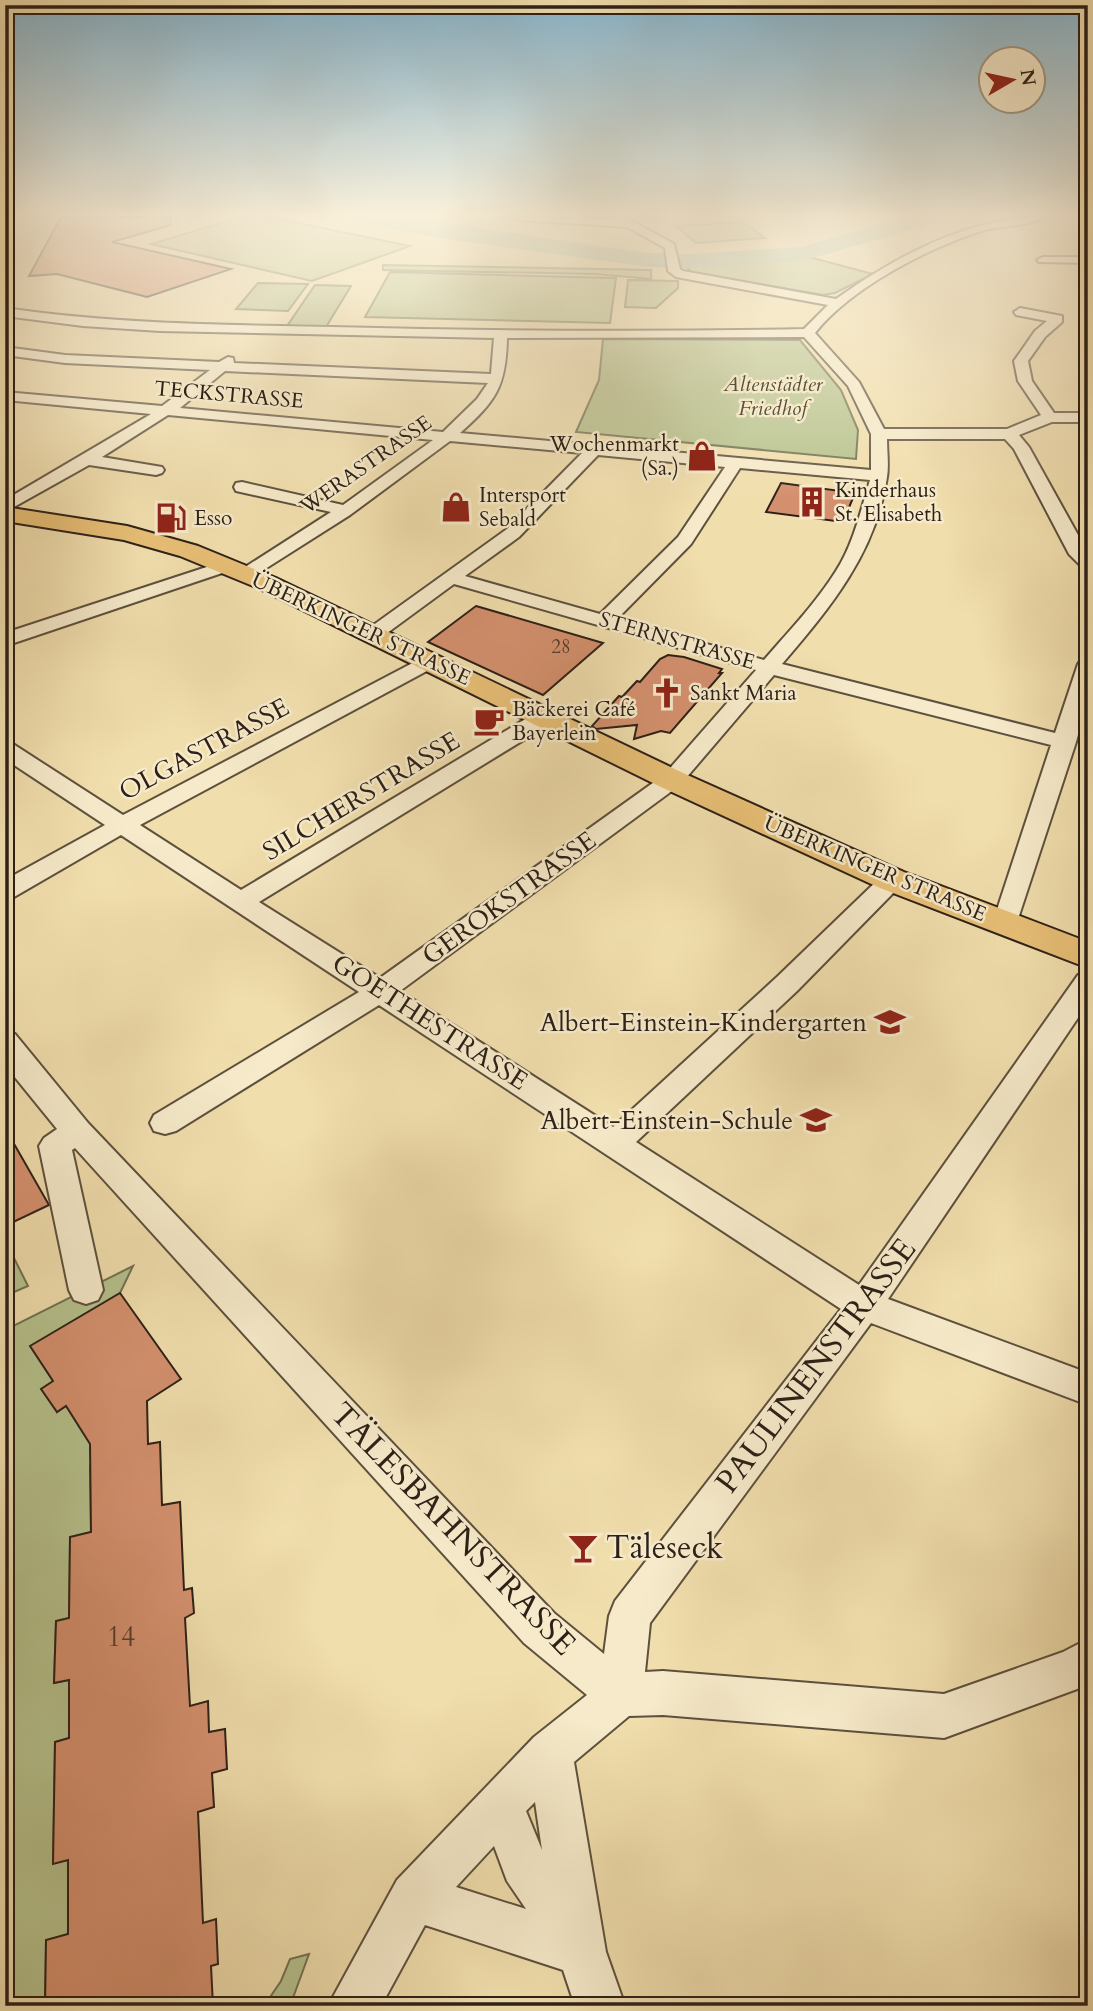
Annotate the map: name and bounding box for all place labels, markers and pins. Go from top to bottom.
place label: Wochenmarkt (Sa.) [549,430,679,483]
shop icon: Wochenmarkt (Sa.) [685,439,719,473]
place label: Kinderhaus St. Elisabeth [835,476,943,529]
place label: Intersport Sebald [479,481,566,534]
building icon: Kinderhaus St. Elisabeth [795,485,829,519]
shop icon: Intersport Sebald [439,490,473,524]
fuel station icon: Esso [154,501,188,535]
place label: Esso [194,504,232,533]
church icon: Sankt Maria [650,676,684,710]
place label: Sankt Maria [690,679,797,708]
place label: Bäckerei Café Bayerlein [512,695,636,748]
cafe icon: Bäckerei Café Bayerlein [472,704,506,738]
place label: Albert-Einstein-Kindergarten [540,1005,867,1040]
school or university icon: Albert-Einstein-Kindergarten [873,1005,907,1039]
place label: Albert-Einstein-Schule [540,1103,793,1138]
school or university icon: Albert-Einstein-Schule [799,1103,833,1137]
place label: Täleseck [606,1526,723,1570]
bar icon: Täleseck [566,1531,600,1565]

